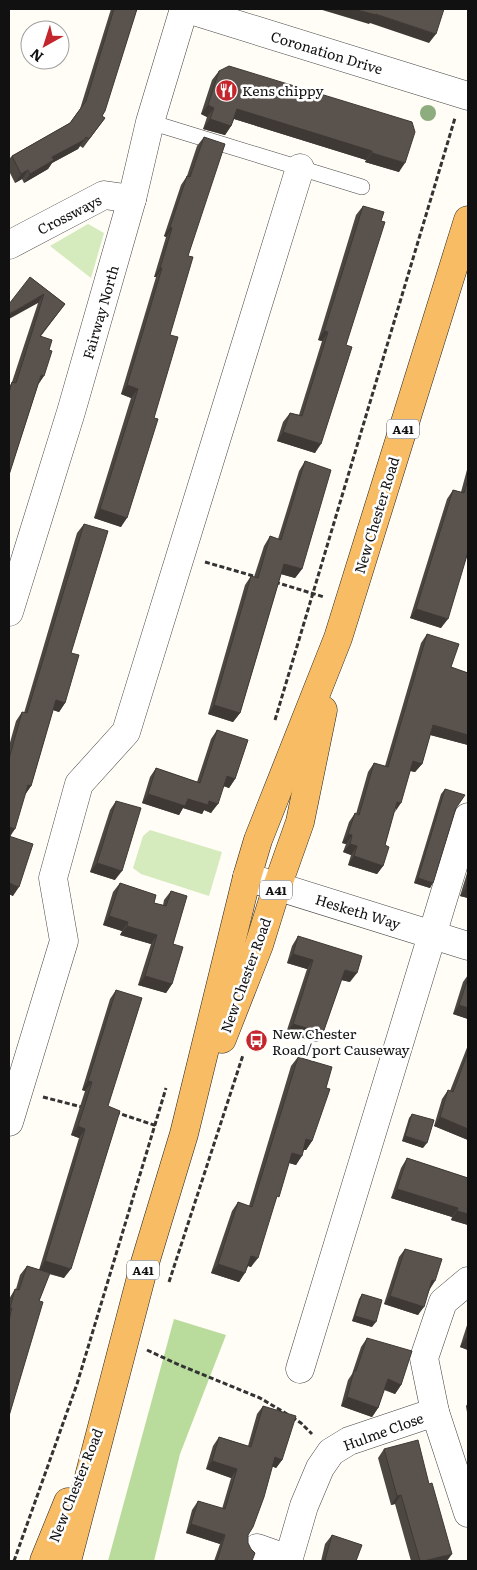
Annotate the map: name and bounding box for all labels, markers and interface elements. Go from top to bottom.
north arrow [20,20,70,70]
street label: Coronation Drive [269,25,385,79]
text: N [25,44,47,67]
restaurant icon: Kens chippy [214,78,238,102]
place label: Kens chippy [242,80,324,100]
street label: Crossways [33,189,105,239]
street label: Fairway North [77,263,123,361]
road number: A41 [387,419,419,438]
street label: New Chester Road [349,454,403,576]
road number: A41 [260,880,292,900]
street label: Hesketh Way [313,889,404,934]
street label: New Chester Road [215,914,275,1035]
place label: New Chester Road/port Causeway [272,1023,411,1059]
bus stop icon: New Chester Road/port Causeway [244,1029,268,1053]
road number: A41 [127,1260,159,1280]
street label: Hulme Close [340,1407,426,1455]
street label: New Chester Road [43,1425,107,1545]

